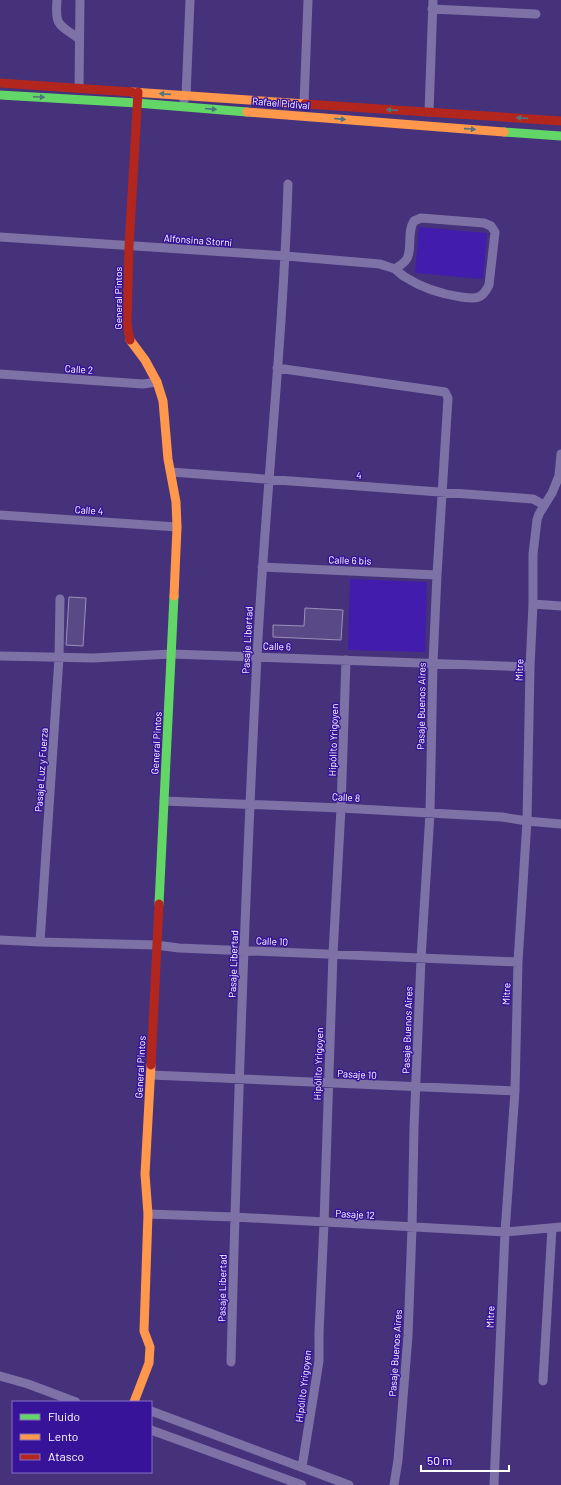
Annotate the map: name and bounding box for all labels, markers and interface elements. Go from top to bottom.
one-way arrow [159,91,171,98]
one-way arrow [33,93,45,100]
street label: Rafael Pidival [252,95,310,111]
one-way arrow [205,105,217,112]
one-way arrow [386,106,398,113]
one-way arrow [334,115,346,122]
one-way arrow [516,115,528,122]
one-way arrow [464,126,476,133]
street label: Alfonsina Storni [163,232,233,248]
street label: General Pintos [112,266,124,329]
street label: Calle 2 [64,362,94,376]
street label: 4 [356,469,362,481]
street label: Calle 4 [74,503,104,517]
street label: Calle 6 bis [328,553,372,567]
street label: Pasaje Libertad [239,606,255,674]
street label: Calle 6 [263,640,291,652]
street label: Mitre [513,659,525,681]
street label: Pasaje Buenos Aires [414,662,428,750]
street label: Hipólito Yrigoyen [326,703,340,777]
street label: General Pintos [148,711,164,775]
street label: Pasaje Luz y Fuerza [32,728,50,812]
street label: Calle 8 [332,790,360,804]
street label: Pasaje Libertad [226,930,240,998]
street label: Calle 10 [256,934,288,948]
street label: Mitre [500,983,512,1005]
street label: Pasaje Buenos Aires [399,986,415,1074]
street label: Hipólito Yrigoyen [311,1027,325,1101]
street label: General Pintos [132,1035,148,1099]
street label: Pasaje 10 [337,1067,377,1081]
street label: Pasaje 12 [335,1207,375,1221]
street label: Pasaje Libertad [215,1254,229,1322]
street label: Mitre [484,1306,496,1328]
street label: Pasaje Buenos Aires [386,1309,404,1397]
street label: Hipólito Yrigoyen [293,1349,313,1423]
legend [12,1401,152,1473]
text: Fluido [48,1409,80,1423]
text: Lento [48,1429,78,1443]
scale bar [421,1447,509,1473]
text: Atasco [48,1449,84,1463]
text: 50 m [427,1453,452,1467]

